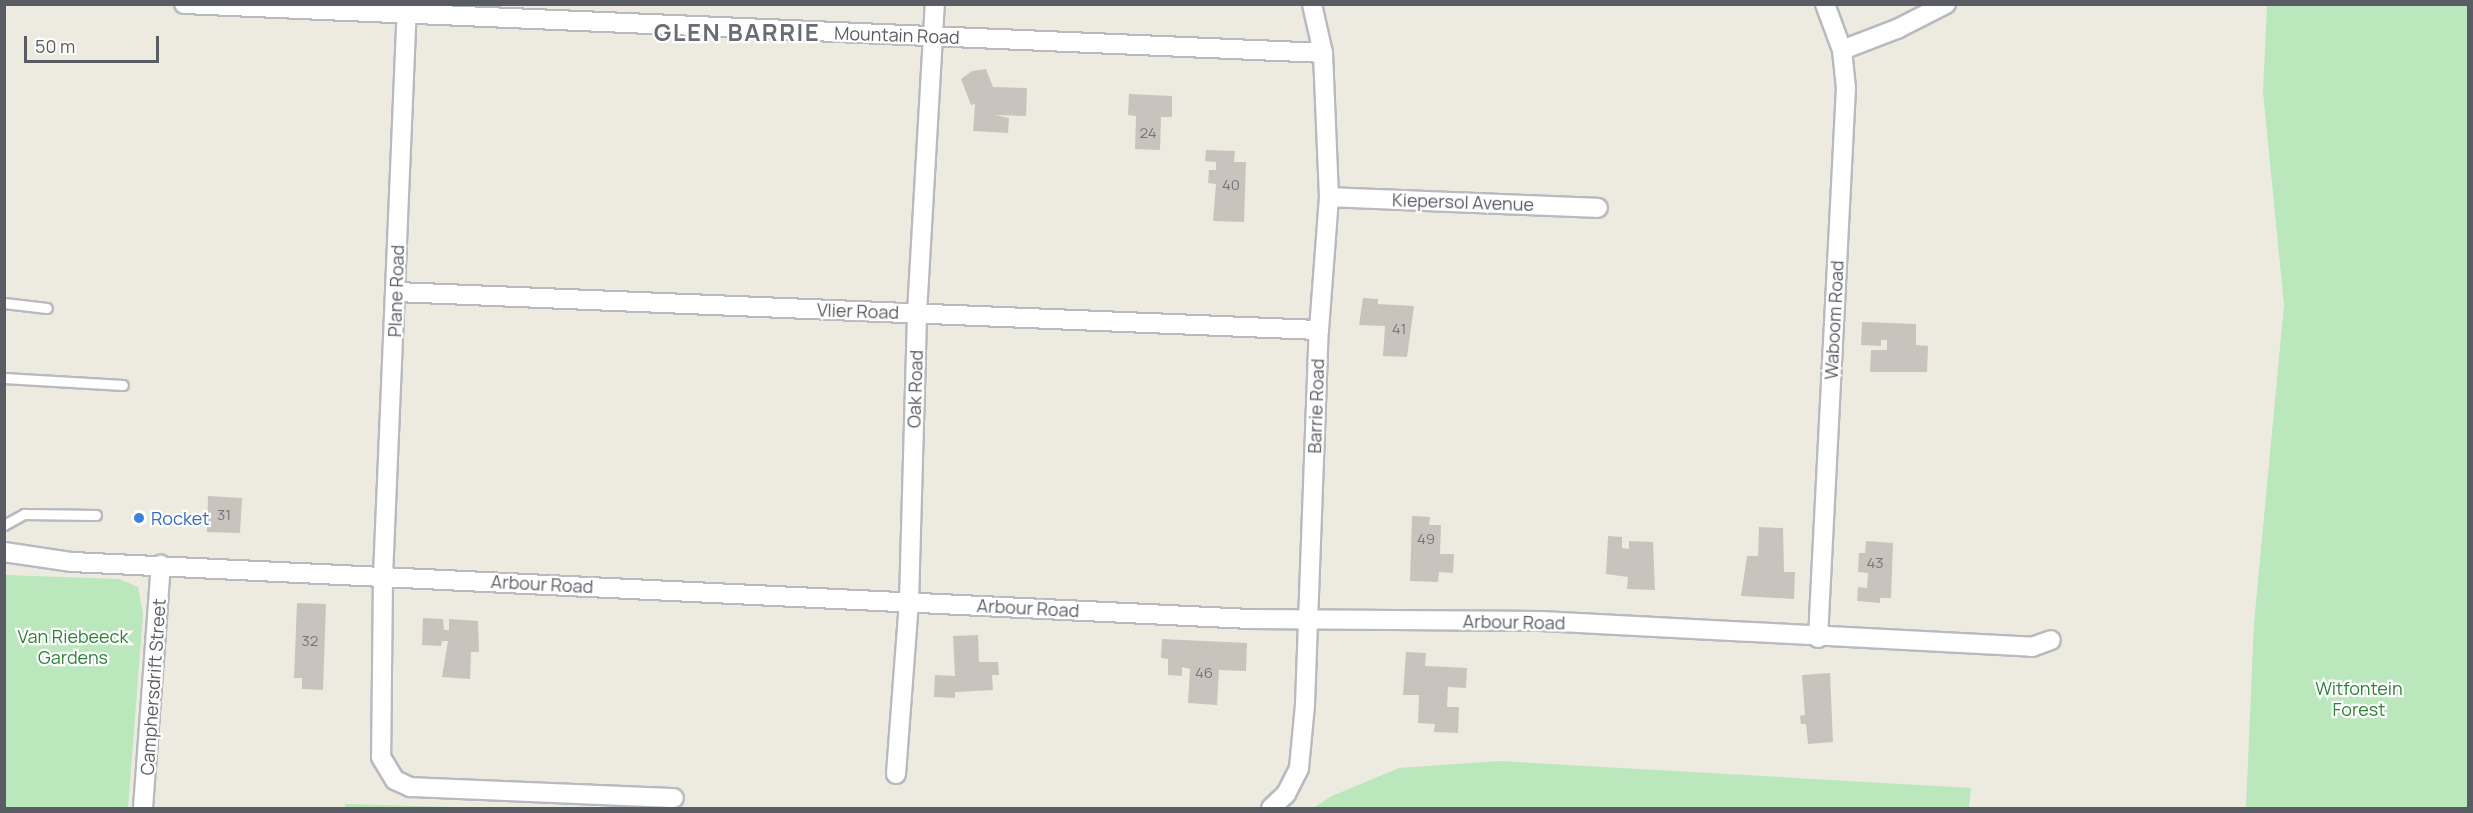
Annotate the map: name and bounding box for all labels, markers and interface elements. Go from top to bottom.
district label: GLEN BARRIE [654,18,820,46]
street label: Mountain Road [834,22,960,48]
scale bar [27,24,162,62]
text: 50 m [35,34,75,58]
house number: 24 [1139,124,1157,142]
house number: 40 [1222,176,1240,194]
street label: Kiepersol Avenue [1392,189,1534,215]
street label: Plane Road [384,244,408,338]
street label: Waboom Road [1820,260,1848,380]
street label: Vlier Road [817,299,899,323]
house number: 41 [1392,320,1406,338]
street label: Oak Road [903,350,927,428]
street label: Barrie Road [1304,358,1328,454]
house number: 31 [217,506,231,524]
place label: Rocket [151,507,209,529]
marker: Rocket [132,511,146,525]
house number: 49 [1417,530,1435,548]
house number: 43 [1866,554,1884,572]
street label: Arbour Road [490,571,594,597]
street label: Arbour Road [976,595,1080,621]
street label: Camphersdrift Street [136,598,170,776]
street label: Arbour Road [1463,610,1565,634]
park label: Van Riebeeck Gardens [17,626,129,668]
house number: 32 [302,632,318,650]
house number: 46 [1195,664,1213,682]
park label: Witfontein Forest [2315,678,2403,720]

